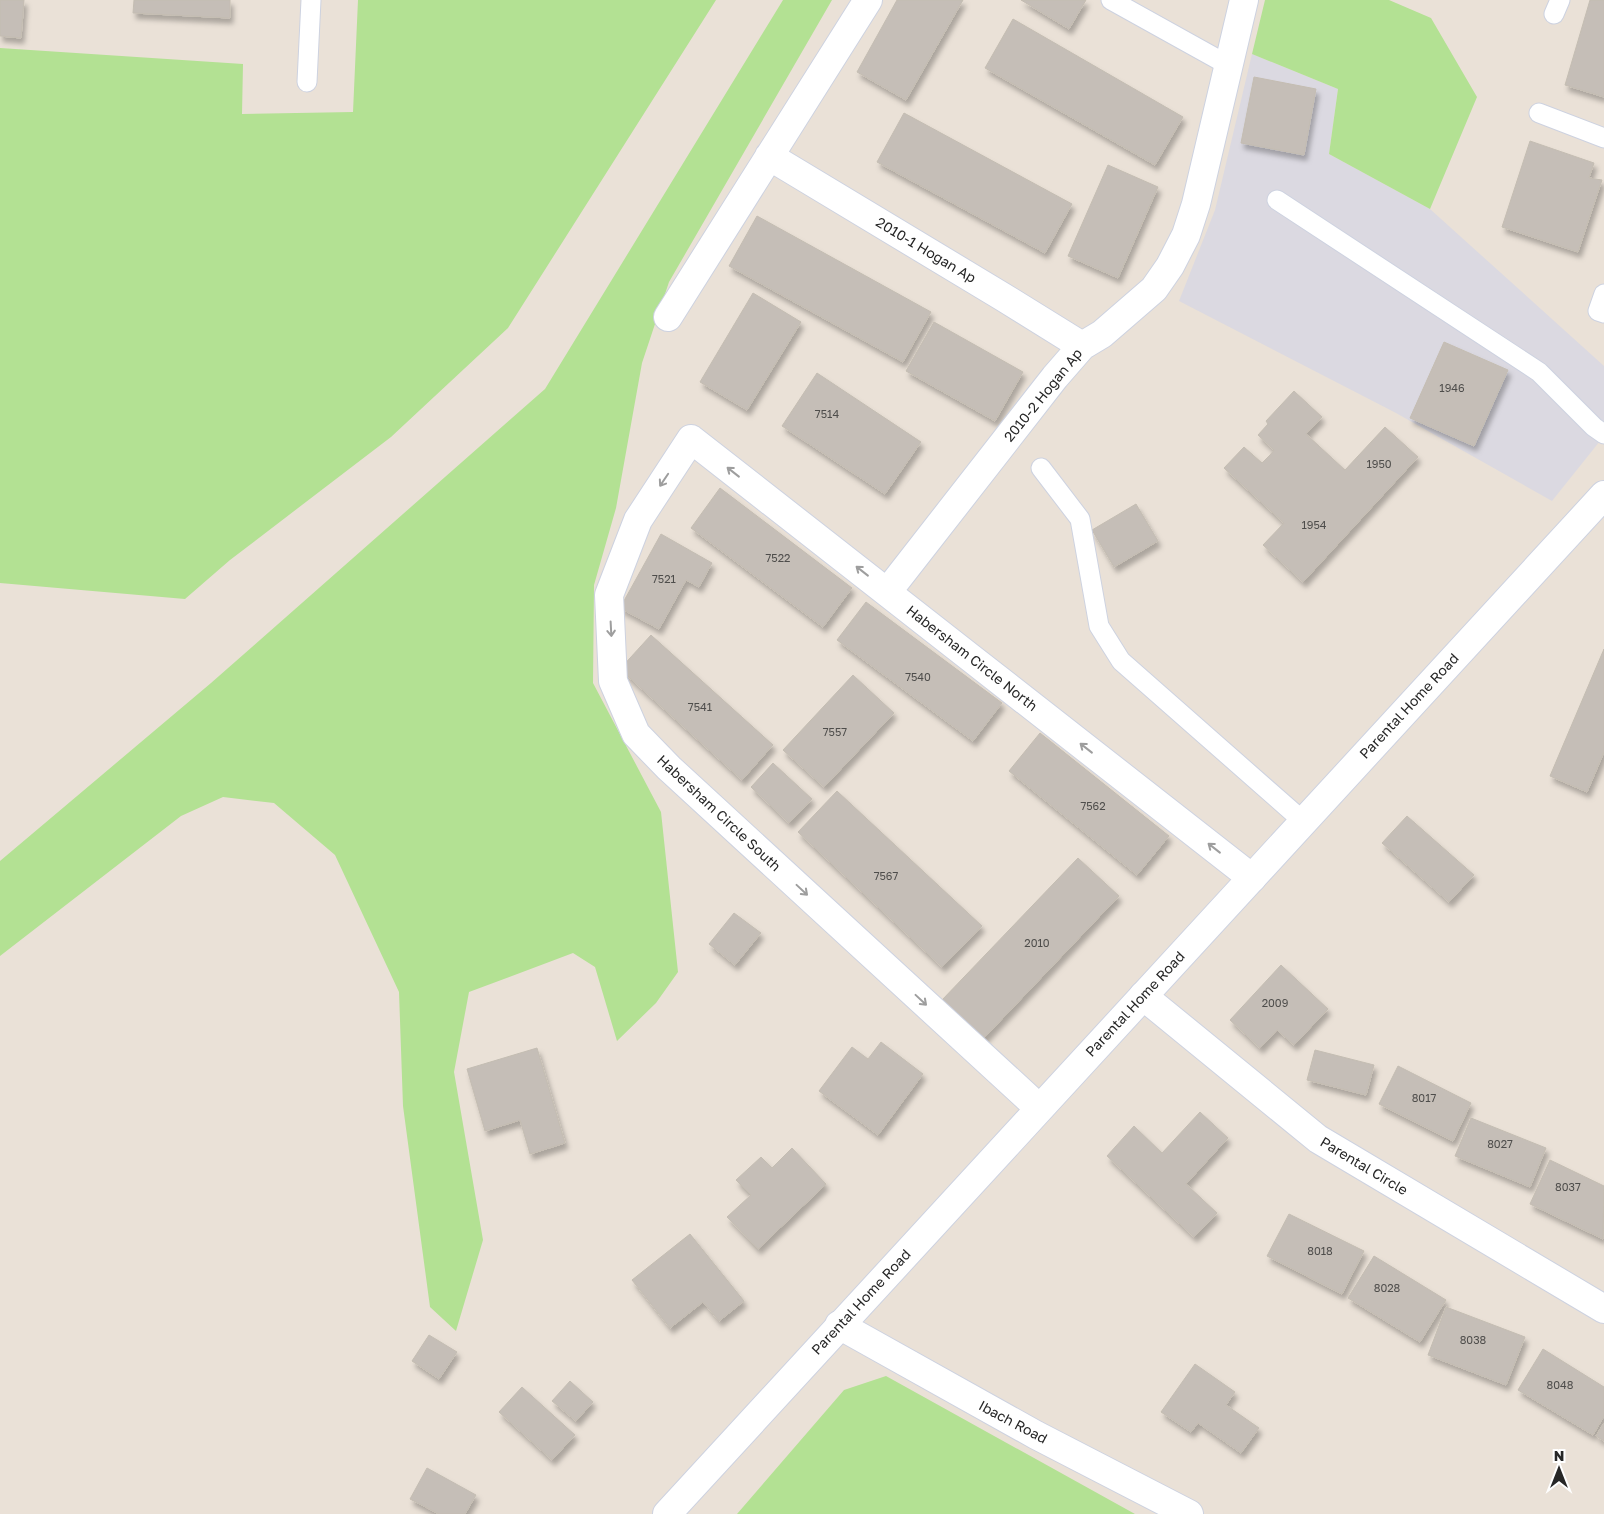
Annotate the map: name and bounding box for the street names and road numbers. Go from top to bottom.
street label: 2010-1 Hogan Ap [873,213,979,286]
street label: 2010-2 Hogan Ap [1000,345,1085,445]
street label: Habersham Circle North [903,601,1041,714]
street label: Parental Home Road [1355,650,1462,762]
street label: Habersham Circle South [654,751,785,874]
street label: Parental Home Road [1081,948,1188,1060]
street label: Parental Circle [1317,1133,1411,1198]
street label: Parental Home Road [807,1246,914,1358]
street label: Ibach Road [976,1396,1050,1447]

